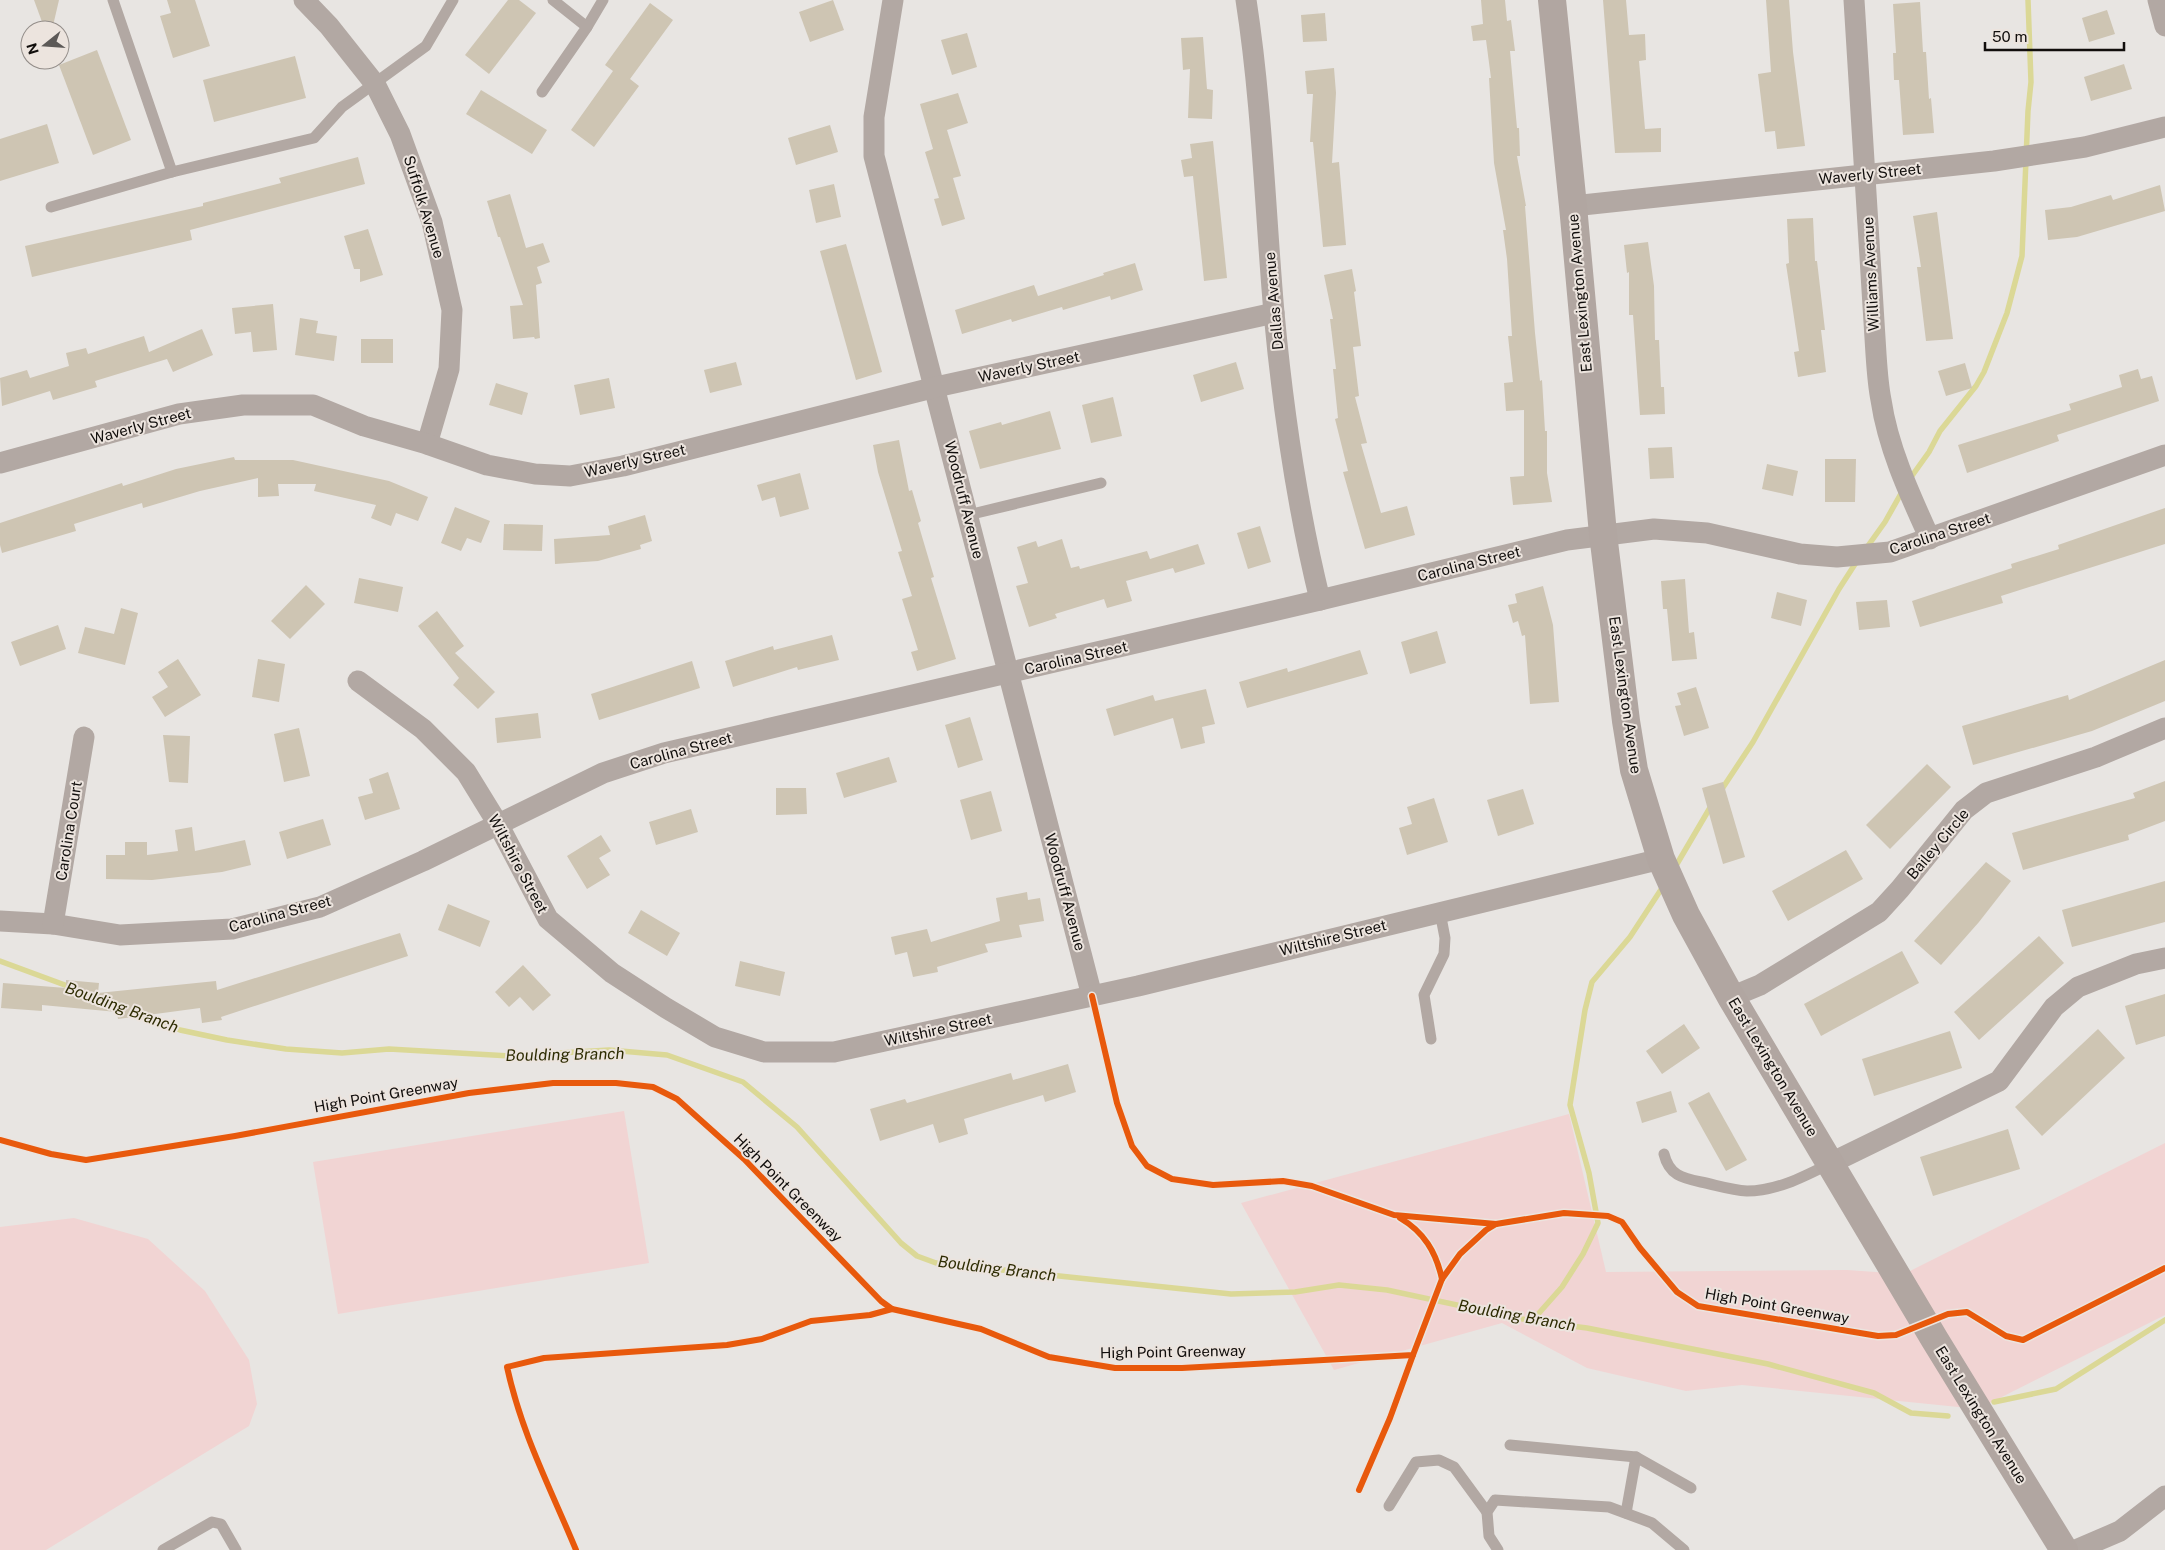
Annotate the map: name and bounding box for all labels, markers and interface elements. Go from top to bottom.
north arrow [20,20,70,70]
scale bar [1985,20,2124,52]
text: 50 m [1992,28,2027,45]
text: N [23,41,42,56]
street label: Suffolk Avenue [401,153,448,260]
street label: Waverly Street [1818,160,1922,187]
street label: East Lexington Avenue [1564,213,1595,373]
street label: Williams Avenue [1859,216,1882,332]
street label: Dallas Avenue [1261,251,1286,351]
street label: Waverly Street [977,347,1081,386]
street label: Waverly Street [89,404,193,447]
street label: Woodruff Avenue [942,439,987,561]
street label: Waverly Street [583,441,687,480]
street label: Carolina Street [1887,509,1993,558]
street label: Carolina Street [1416,542,1522,585]
street label: East Lexington Avenue [1606,615,1645,775]
street label: Carolina Street [1023,637,1129,678]
street label: Carolina Street [628,729,734,772]
street label: Carolina Court [52,780,85,882]
street label: Bailey Circle [1903,805,1972,882]
street label: Wiltshire Street [485,811,552,916]
street label: Woodruff Avenue [1042,831,1089,952]
street label: Carolina Street [227,892,333,935]
street label: Wiltshire Street [1278,916,1388,959]
water label: Boulding Branch [63,978,181,1037]
street label: East Lexington Avenue [1725,994,1822,1139]
street label: Wiltshire Street [883,1010,993,1049]
water label: Boulding Branch [505,1044,625,1065]
street label: High Point Greenway [313,1073,459,1116]
street label: High Point Greenway [731,1130,846,1245]
water label: Boulding Branch [937,1252,1057,1285]
street label: High Point Greenway [1704,1284,1850,1327]
water label: Boulding Branch [1457,1296,1577,1335]
street label: High Point Greenway [1100,1342,1246,1361]
street label: East Lexington Avenue [1932,1343,2031,1487]

